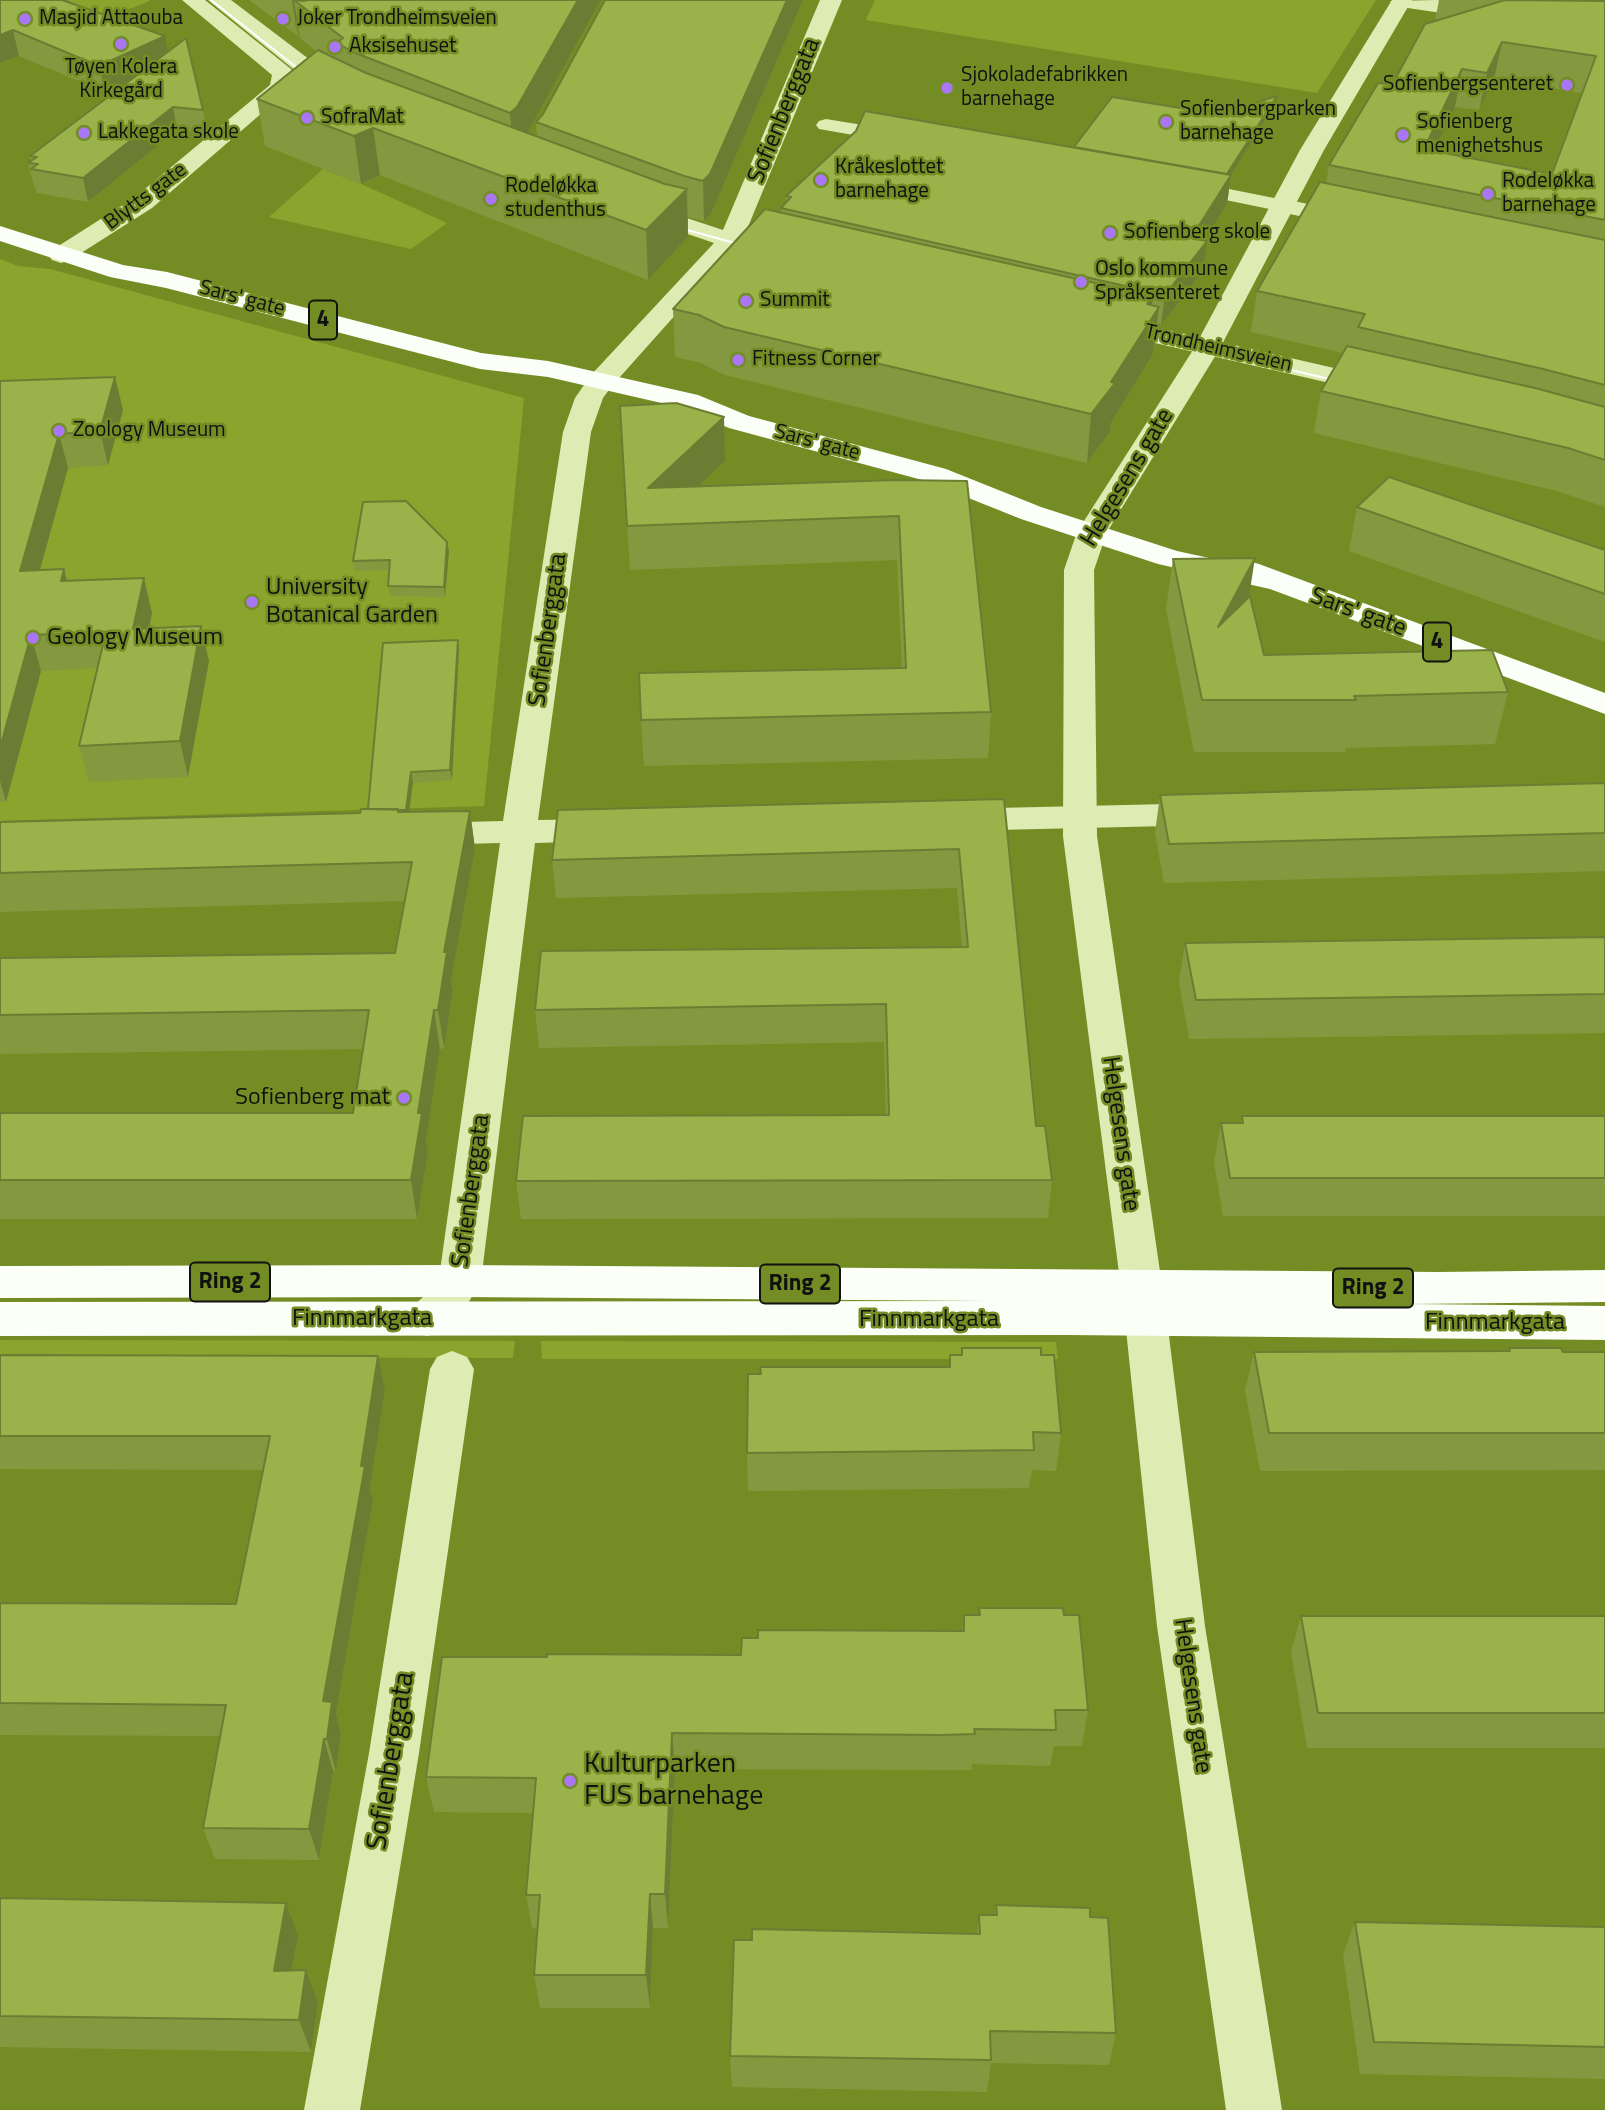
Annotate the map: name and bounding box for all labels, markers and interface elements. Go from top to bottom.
place label: Masjid Attaouba [39,6,183,32]
place label: Joker Trondheimsveien [297,6,497,32]
marker: Masjid Attaouba [17,11,33,27]
marker: Joker Trondheimsveien [275,11,291,27]
place label: Aksisehuset [349,34,456,60]
street label: Sofienberggata [743,34,827,188]
marker: Tøyen Kolera Kirkegård [113,36,129,52]
marker: Aksisehuset [327,39,343,55]
place label: Tøyen Kolera Kirkegård [65,55,177,105]
place label: Sjokoladefabrikken barnehage [961,63,1128,113]
place label: Sofienbergsenteret [1383,72,1553,98]
marker: Sofienbergsenteret [1559,77,1575,93]
marker: Sjokoladefabrikken barnehage [939,80,955,96]
place label: Sofienbergparken barnehage [1180,97,1336,147]
place label: SofraMat [321,105,404,131]
marker: SofraMat [299,110,315,126]
place label: Sofienberg menighetshus [1417,110,1543,160]
marker: Sofienbergparken barnehage [1158,114,1174,130]
place label: Lakkegata skole [98,120,239,146]
marker: Lakkegata skole [76,125,92,141]
marker: Sofienberg menighetshus [1395,127,1411,143]
place label: Kråkeslottet barnehage [835,155,943,205]
street label: Blytts gate [100,158,192,236]
place label: Rodeløkka barnehage [1502,169,1596,219]
marker: Kråkeslottet barnehage [813,172,829,188]
place label: Rodeløkka studenthus [505,174,606,224]
marker: Rodeløkka barnehage [1480,186,1496,202]
marker: Rodeløkka studenthus [483,191,499,207]
place label: Sofienberg skole [1124,220,1270,246]
marker: Sofienberg skole [1102,225,1118,241]
place label: Oslo kommune Språksenteret [1095,257,1228,307]
marker: Oslo kommune Språksenteret [1073,274,1089,290]
street label: Sars' gate [197,276,287,322]
place label: Summit [760,288,830,314]
marker: Summit [738,293,754,309]
road number: 4 [309,300,337,340]
street label: Trondheimsveien [1142,320,1294,378]
place label: Fitness Corner [752,347,880,373]
marker: Fitness Corner [730,352,746,368]
street label: Helgesens gate [1076,404,1180,552]
place label: Zoology Museum [73,418,226,444]
street label: Sars' gate [772,420,862,466]
marker: Zoology Museum [51,423,67,439]
street label: Sofienberggata [524,552,574,708]
place label: University Botanical Garden [266,574,438,630]
street label: Sars' gate [1306,582,1410,644]
marker: University Botanical Garden [244,594,260,610]
road number: 4 [1423,622,1451,662]
place label: Geology Museum [47,624,223,652]
marker: Geology Museum [25,630,41,646]
street label: Helgesens gate [1095,1055,1145,1213]
place label: Sofienberg mat [235,1084,390,1112]
marker: Sofienberg mat [396,1090,412,1106]
street label: Sofienberggata [447,1113,497,1269]
road number: Ring 2 [190,1262,270,1302]
road number: Ring 2 [760,1264,840,1303]
road number: Ring 2 [1333,1268,1413,1308]
street label: Finnmarkgata [292,1305,432,1333]
street label: Finnmarkgata [859,1306,999,1334]
street label: Finnmarkgata [1425,1309,1565,1337]
street label: Helgesens gate [1167,1617,1217,1775]
street label: Sofienberggata [361,1670,423,1852]
place label: Kulturparken FUS barnehage [584,1748,763,1814]
marker: Kulturparken FUS barnehage [562,1773,578,1789]

